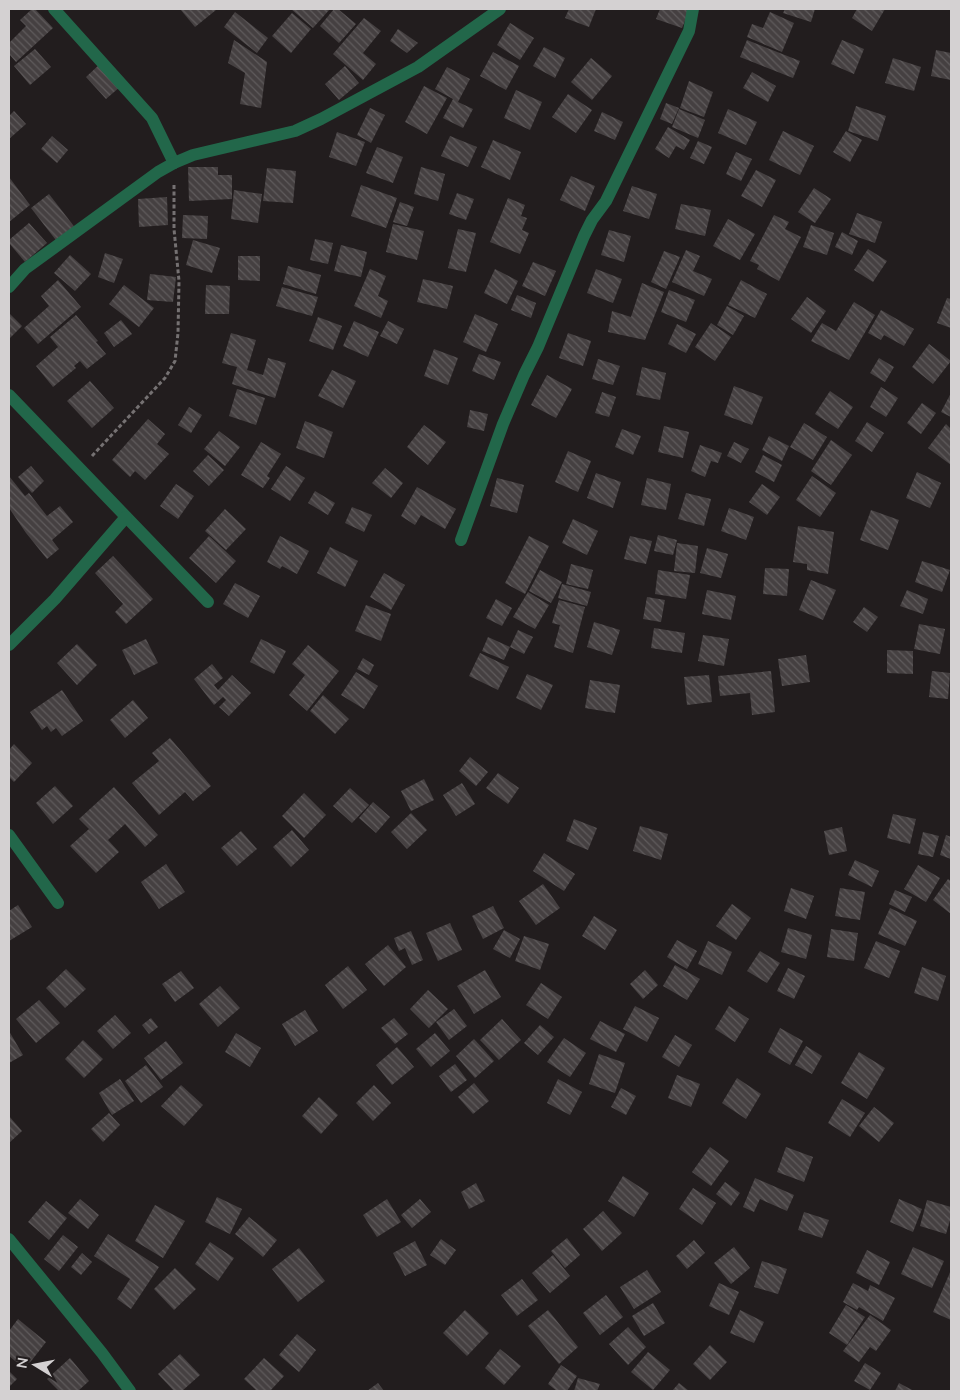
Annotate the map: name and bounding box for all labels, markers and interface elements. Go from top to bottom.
north arrow [10,1340,60,1390]
text: N [12,1356,31,1369]

